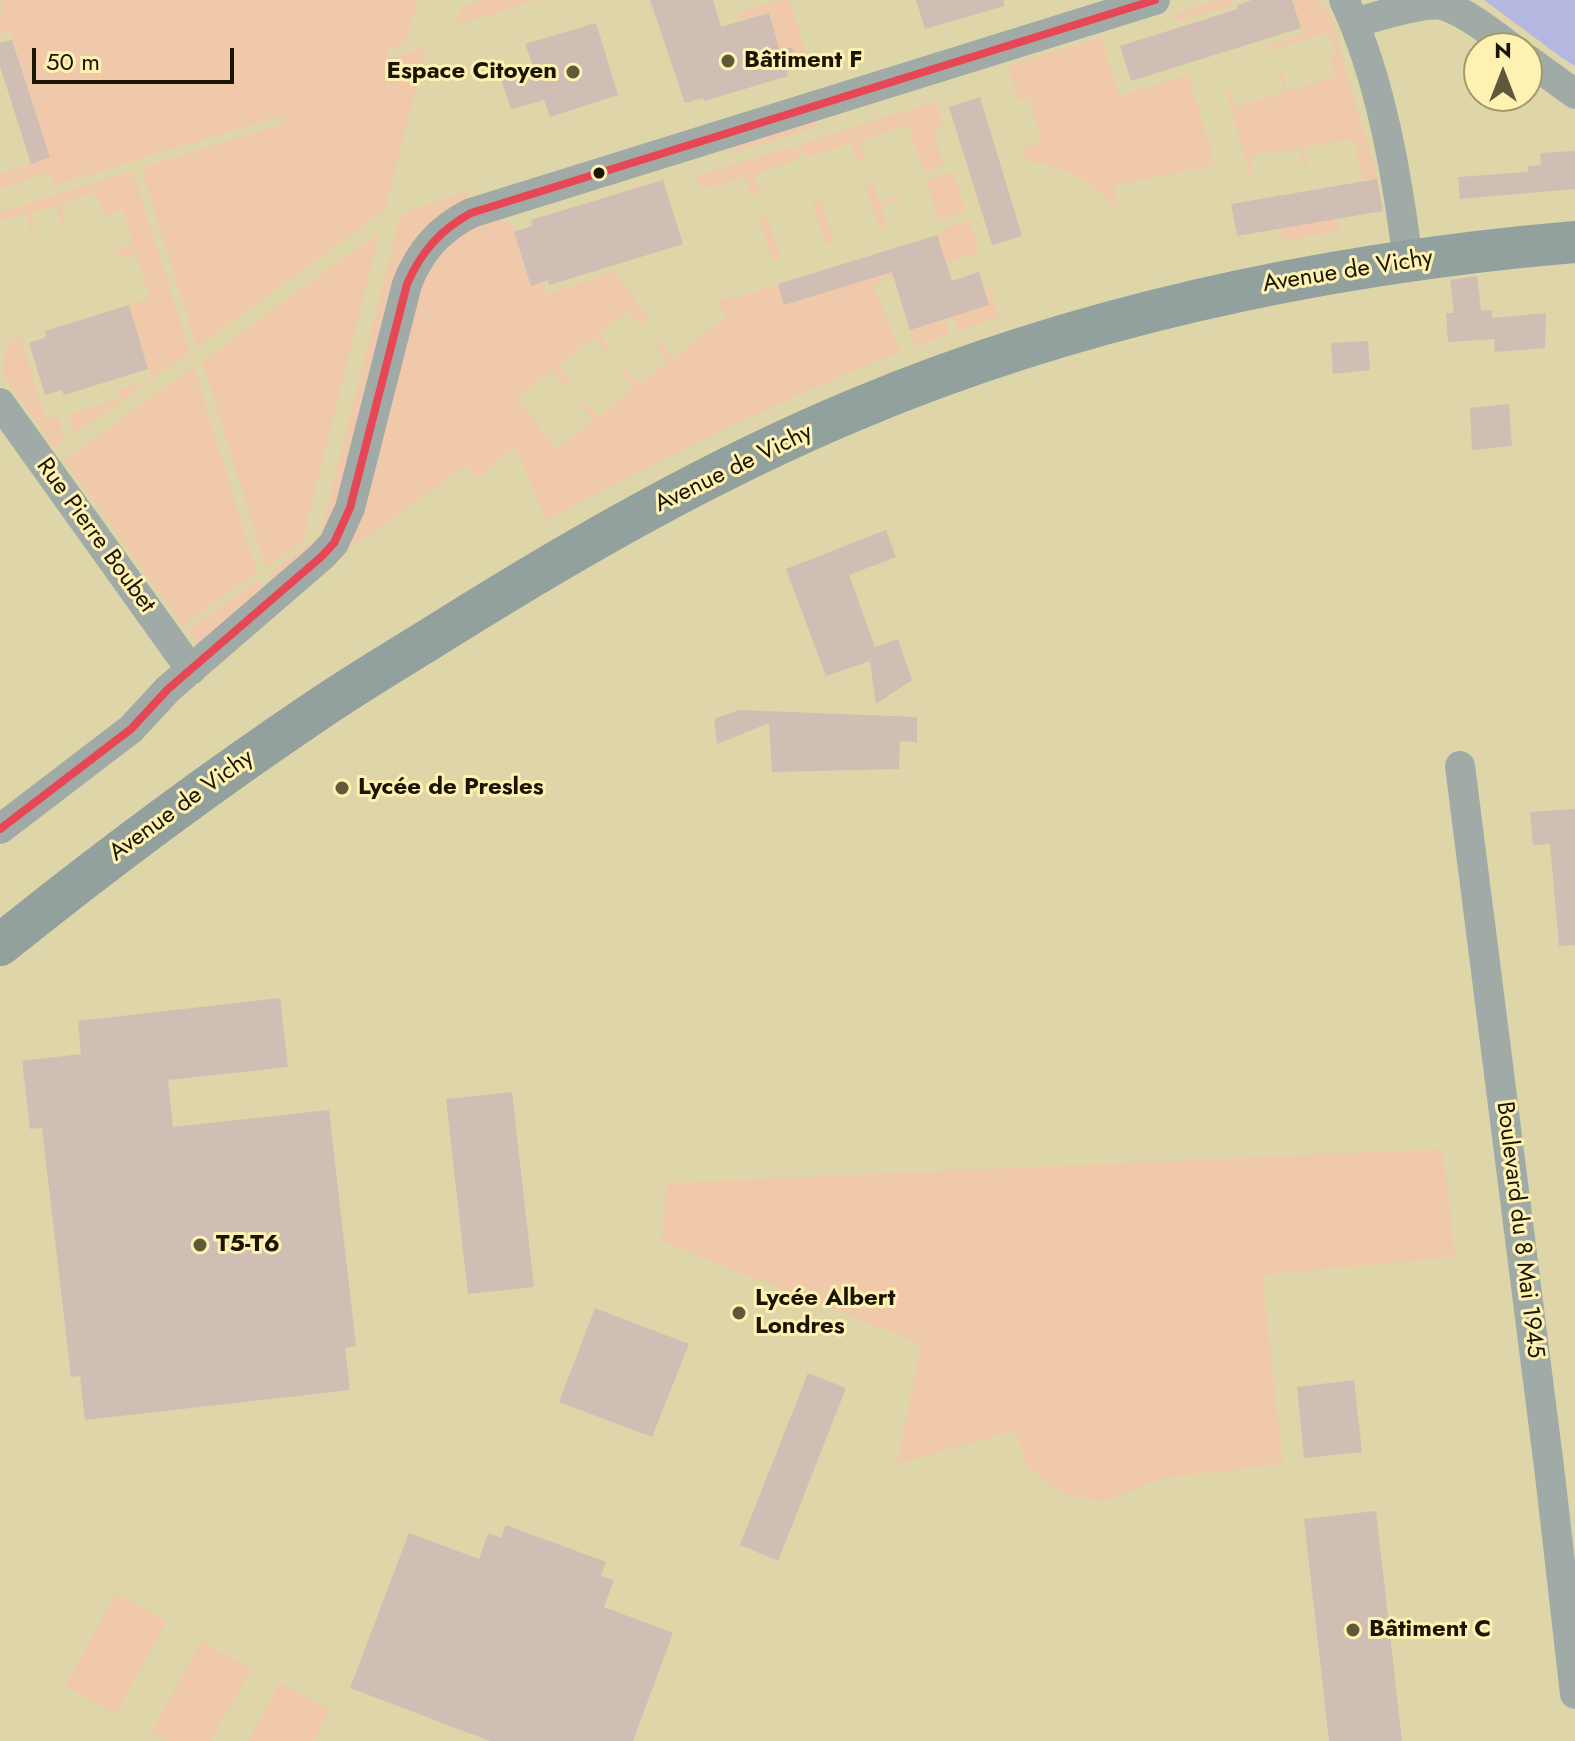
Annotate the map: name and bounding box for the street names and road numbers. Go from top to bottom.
street label: Avenue de Vichy [1261,244,1435,300]
street label: Avenue de Vichy [650,418,818,520]
street label: Rue Pierre Boubet [29,453,161,619]
street label: Avenue de Vichy [104,744,260,868]
street label: Boulevard du 8 Mai 1945 [1489,1100,1549,1360]

